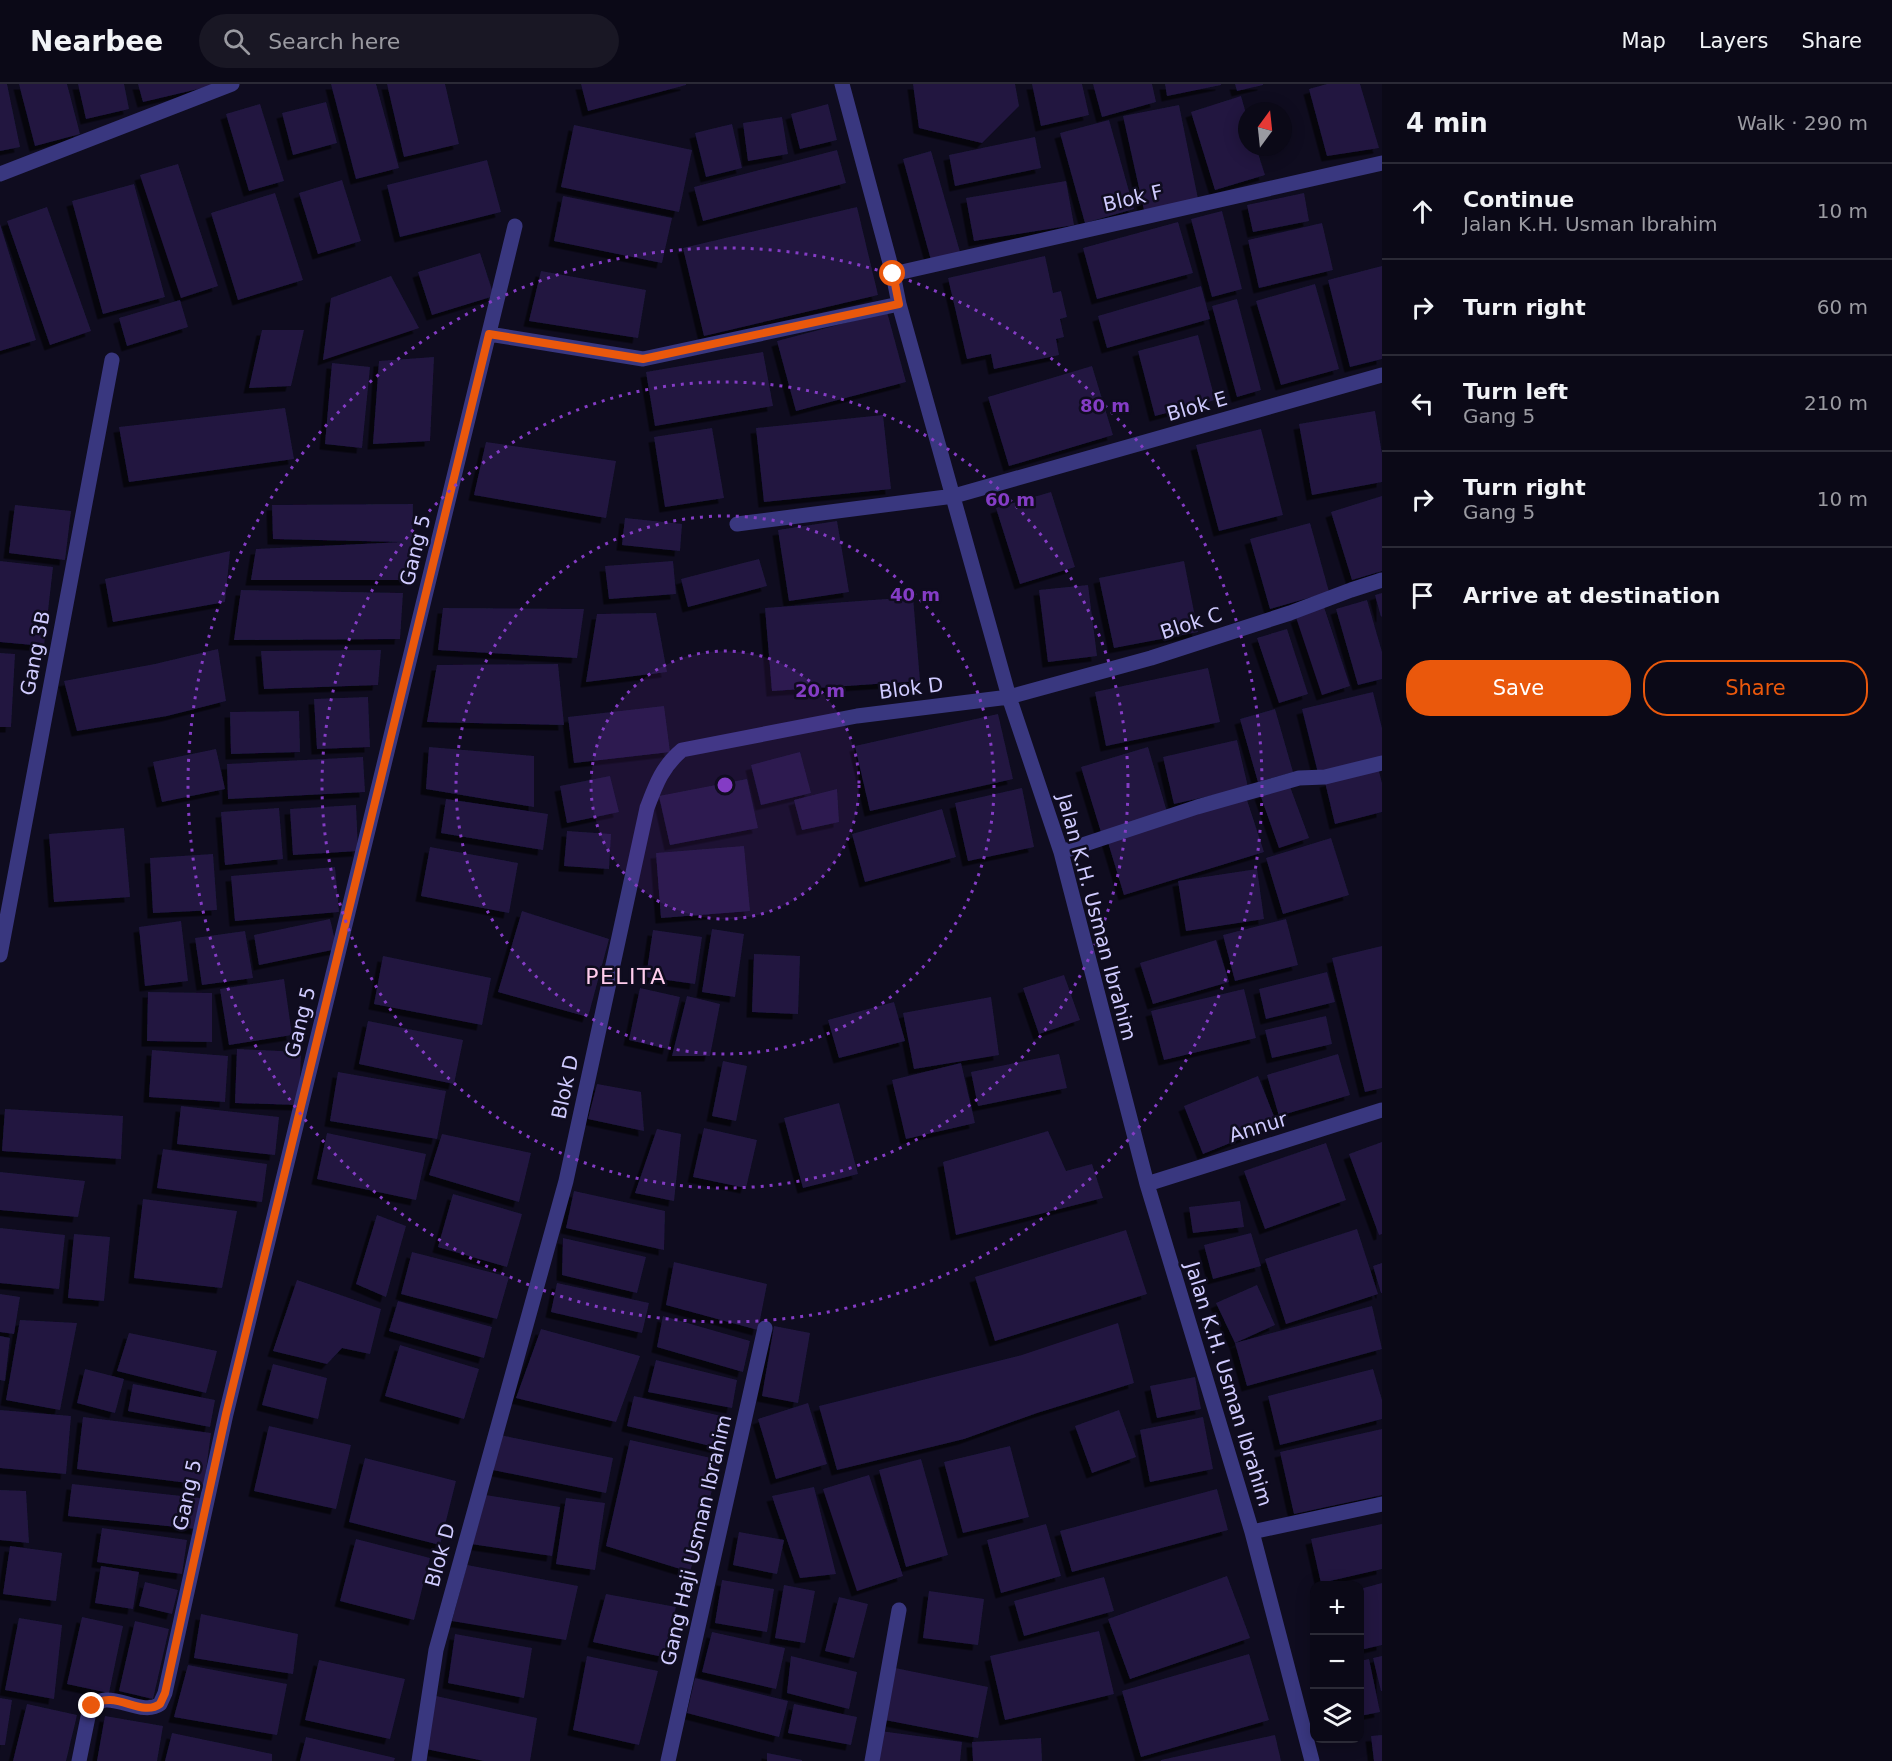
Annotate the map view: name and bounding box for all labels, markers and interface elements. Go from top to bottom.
search box [199,14,619,68]
text: Nearbee [30,25,163,58]
icon: search [220,25,253,58]
text: Search here [268,29,400,54]
text: Map [1622,29,1666,53]
text: Layers [1699,29,1768,53]
text: Share [1801,29,1862,53]
north arrow [1238,102,1292,156]
text: 4 min [1406,108,1488,138]
text: Walk · 290 m [1737,111,1868,135]
street label: Blok F [1101,179,1165,217]
text: Continue [1463,187,1574,212]
icon: ahead [1406,195,1439,228]
text: 10 m [1817,199,1868,223]
text: Jalan K.H. Usman Ibrahim [1463,212,1718,236]
route start [879,260,905,286]
icon: right [1406,291,1439,324]
text: Turn right [1463,295,1586,320]
text: 60 m [1817,295,1868,319]
text: Turn left [1463,379,1568,404]
street label: Blok E [1164,386,1230,426]
icon: left [1406,387,1439,420]
text: 210 m [1804,391,1868,415]
text: 80 m [1080,395,1130,416]
text: Gang 5 [1463,404,1535,428]
text: Turn right [1463,475,1586,500]
icon: right [1406,483,1439,516]
text: 10 m [1817,487,1868,511]
text: 60 m [985,489,1035,510]
text: Gang 5 [1463,500,1535,524]
street label: Gang 5 [395,512,435,588]
icon: arrive [1406,579,1439,612]
text: Arrive at destination [1463,583,1720,608]
text: 40 m [890,584,940,605]
street label: Blok C [1157,602,1225,644]
street label: Gang 3B [15,609,55,697]
button: Save [1406,660,1631,716]
button: Share [1643,660,1868,716]
street label: Blok D [877,672,945,704]
text: 20 m [795,680,845,701]
centre of rings [715,775,735,795]
street label: Jalan K.H. Usman Ibrahim [1052,789,1142,1043]
district label: PELITA [585,964,667,989]
street label: Gang 5 [280,984,320,1060]
street label: Blok D [547,1053,583,1121]
street label: Annur [1226,1107,1291,1147]
street label: Jalan K.H. Usman Ibrahim [1180,1257,1278,1509]
street label: Gang Haji Usman Ibrahim [655,1412,737,1668]
street label: Gang 5 [168,1457,206,1533]
street label: Blok D [420,1521,460,1589]
map controls [1310,1581,1364,1743]
button: + [1310,1581,1364,1635]
button: − [1310,1635,1364,1689]
button: layers [1310,1689,1364,1743]
route end [78,1692,104,1718]

